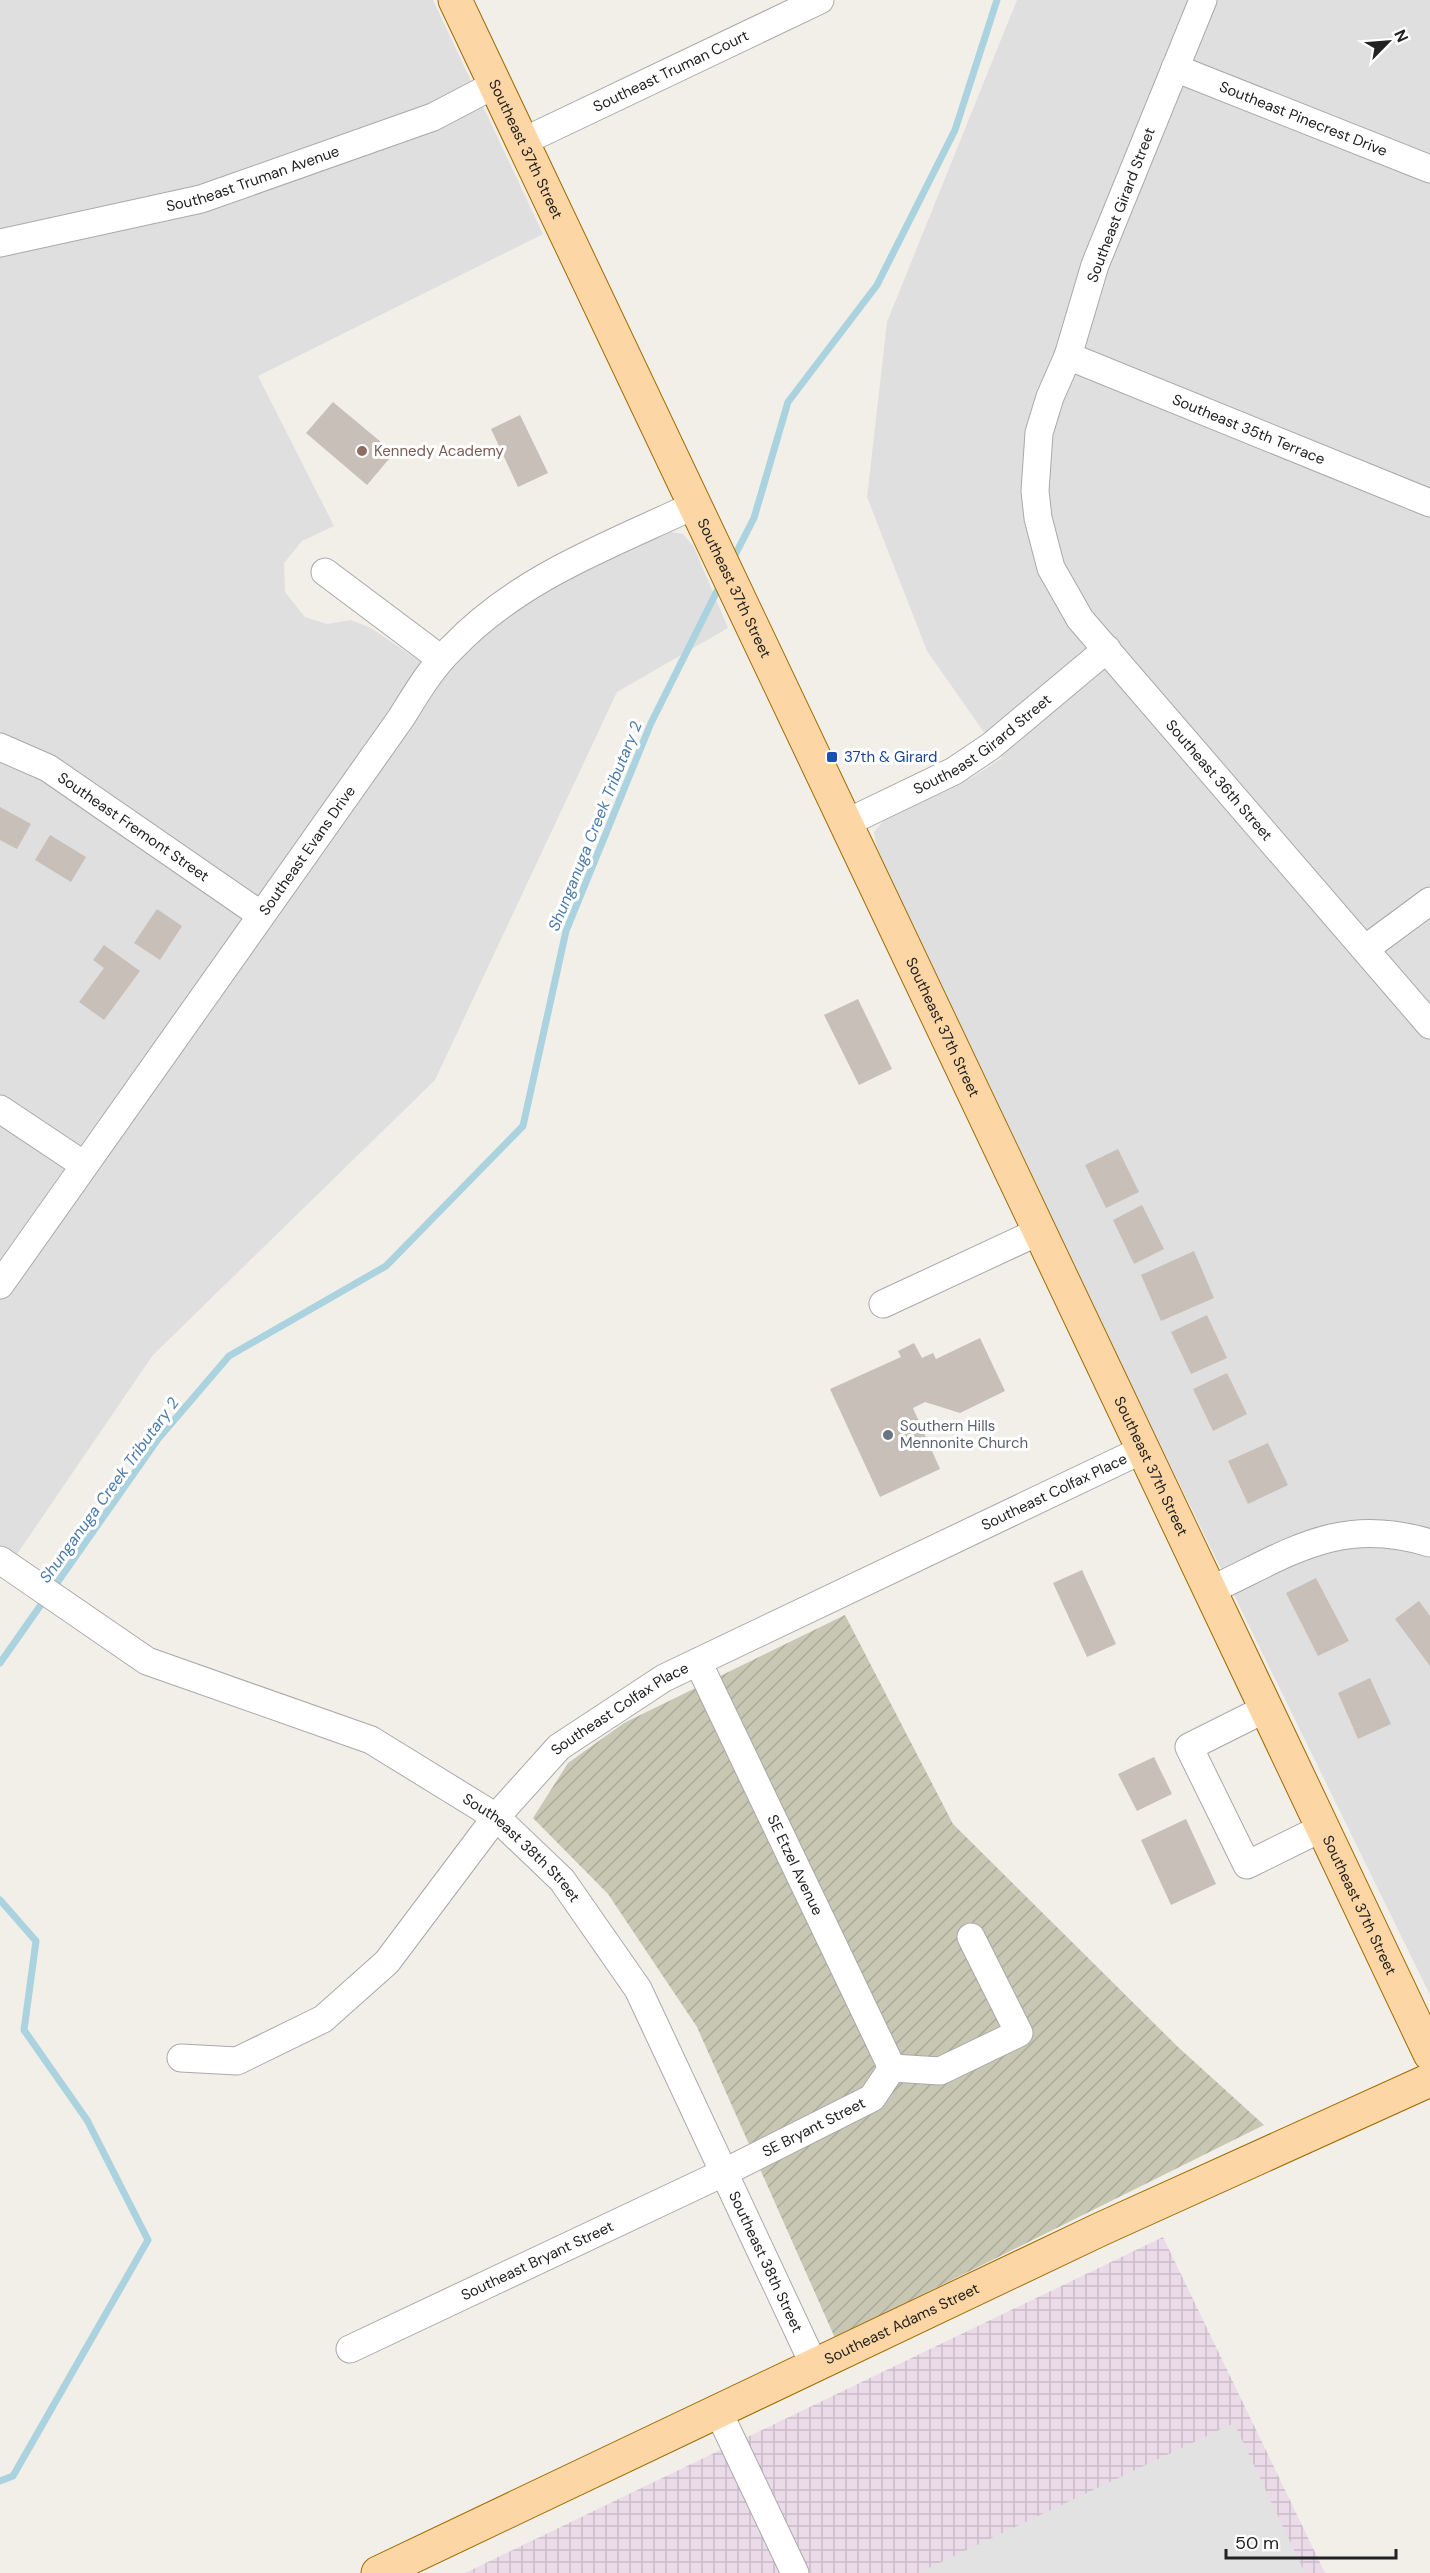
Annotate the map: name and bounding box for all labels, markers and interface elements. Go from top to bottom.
north arrow [1358,12,1418,72]
street label: Southeast Truman Court [590,25,752,117]
text: N [1389,26,1413,46]
street label: Southeast 37th Street [484,76,567,222]
street label: Southeast Pinecrest Drive [1216,77,1390,161]
street label: Southeast Girard Street [1082,125,1160,285]
street label: Southeast Truman Avenue [164,141,342,216]
street label: Southeast 35th Terrace [1169,389,1328,469]
place label: Kennedy Academy [374,441,505,461]
marker: Kennedy Academy [355,444,369,458]
street label: Southeast 37th Street [692,515,776,661]
street label: Southeast Girard Street [910,690,1056,799]
street label: Southeast 36th Street [1161,715,1277,845]
water label: Shunganuga Creek Tributary 2 [543,718,647,934]
place label: 37th & Girard [844,747,937,767]
marker: 37th & Girard [825,750,839,764]
street label: Southeast Fremont Street [54,768,213,886]
street label: Southeast Evans Drive [254,782,360,919]
street label: Southeast 37th Street [901,954,984,1100]
water label: Shunganuga Creek Tributary 2 [35,1393,183,1587]
street label: Southeast 37th Street [1109,1393,1193,1539]
place label: Southern Hills Mennonite Church [900,1416,1028,1453]
marker: Southern Hills Mennonite Church [881,1428,895,1442]
street label: Southeast Colfax Place [978,1449,1130,1535]
street label: Southeast Colfax Place [546,1658,692,1759]
street label: Southeast 38th Street [459,1789,584,1906]
street label: SE Etzel Avenue [762,1811,828,1919]
street label: Southeast 37th Street [1318,1832,1401,1978]
street label: SE Bryant Street [759,2093,869,2162]
street label: Southeast 38th Street [724,2188,807,2336]
street label: Southeast Bryant Street [458,2216,617,2305]
street label: Southeast Adams Street [821,2278,983,2369]
scale bar [1226,2522,1396,2560]
text: 50 m [1235,2531,1279,2555]

